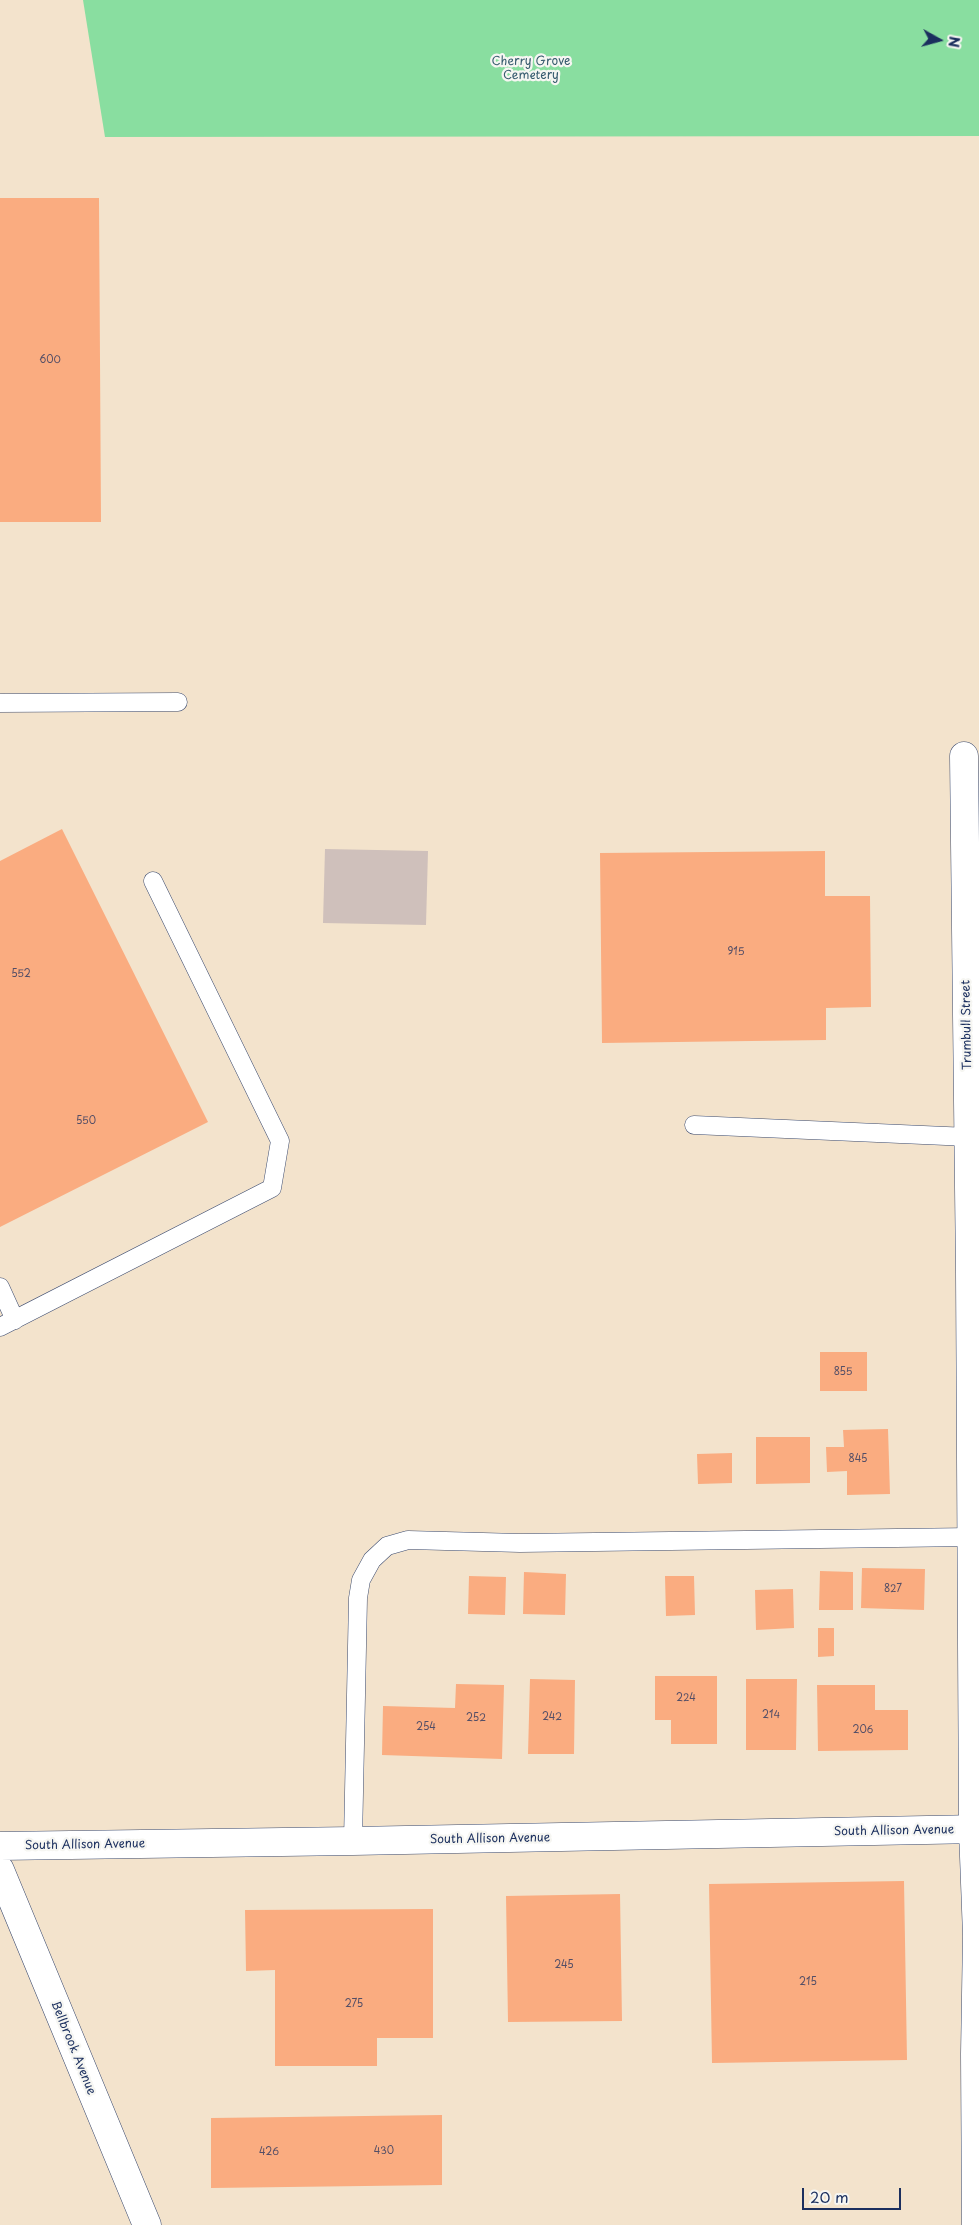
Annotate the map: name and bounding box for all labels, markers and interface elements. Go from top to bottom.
north arrow [914,15,964,65]
text: N [943,35,965,49]
park label: Cherry Grove Cemetery [492,55,570,83]
house number: 600 [39,354,61,366]
house number: 915 [727,946,745,958]
house number: 552 [11,968,31,980]
street label: Trumbull Street [959,980,975,1070]
house number: 550 [76,1115,96,1127]
house number: 855 [834,1366,852,1378]
house number: 845 [848,1453,868,1465]
house number: 827 [884,1583,902,1595]
house number: 224 [676,1692,696,1704]
house number: 214 [762,1709,780,1721]
house number: 242 [542,1711,562,1723]
house number: 252 [466,1712,486,1724]
house number: 254 [416,1721,436,1733]
house number: 206 [853,1724,873,1736]
street label: South Allison Avenue [834,1823,954,1839]
street label: South Allison Avenue [430,1831,550,1847]
street label: South Allison Avenue [25,1837,145,1853]
house number: 245 [554,1959,574,1971]
house number: 215 [799,1976,817,1988]
house number: 275 [345,1998,363,2010]
street label: Bellbrook Avenue [48,1999,98,2097]
house number: 430 [374,2145,394,2157]
house number: 426 [259,2146,279,2158]
scale bar [804,2178,903,2210]
text: 20 m [810,2185,849,2208]

